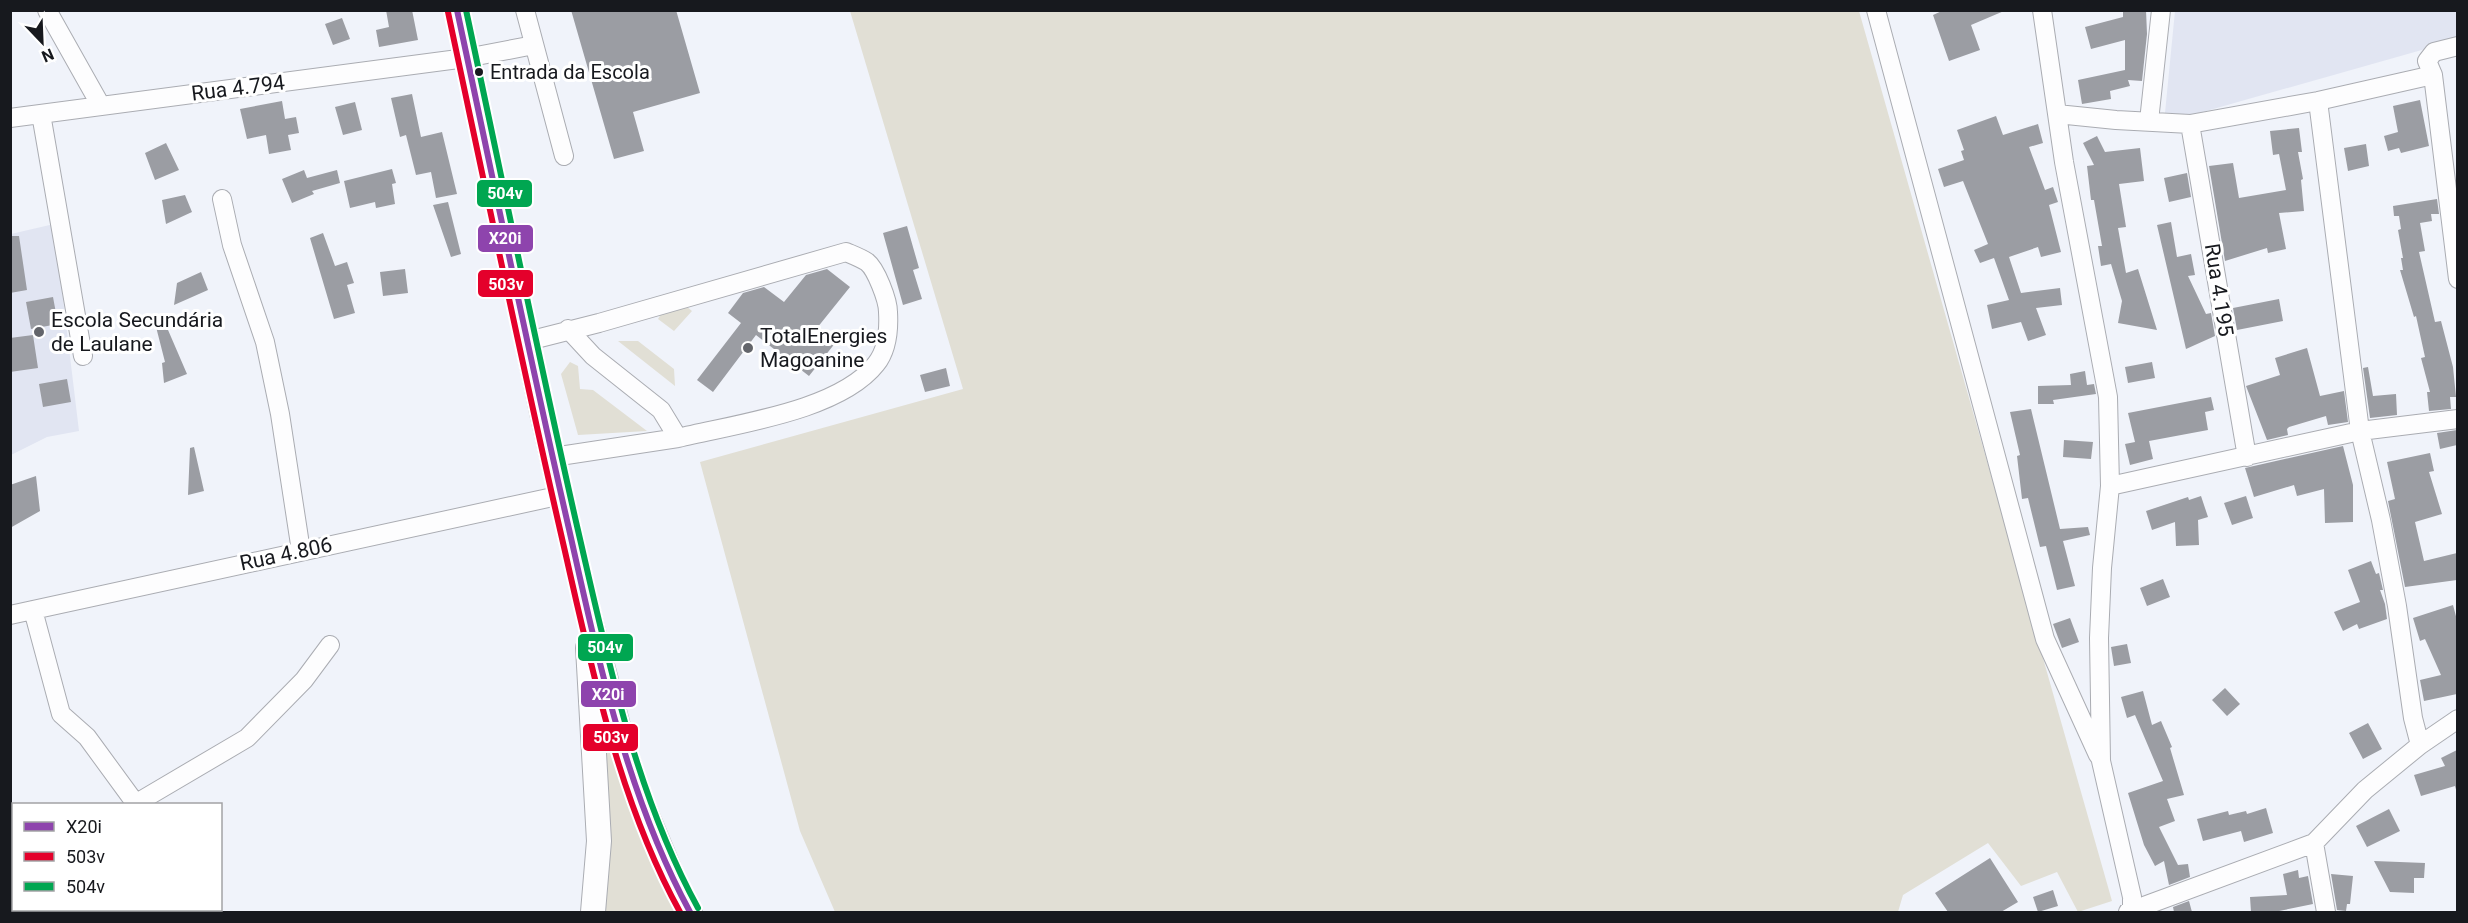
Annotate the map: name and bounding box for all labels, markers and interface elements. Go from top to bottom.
north arrow [12,12,72,72]
text: N [39,44,57,66]
place label: Entrada da Escola [490,60,650,84]
marker: Entrada da Escola [473,66,485,78]
street label: Rua 4.794 [190,70,286,106]
line badge: 504v [476,179,533,208]
text: 504v [487,184,523,203]
line badge: X20i [477,224,534,253]
text: X20i [489,229,521,248]
street label: Rua 4.195 [2200,242,2238,338]
line badge: 503v [477,269,534,298]
text: 503v [488,275,524,294]
place label: Escola Secundária de Laulane [51,308,223,356]
place label: TotalEnergies Magoanine [760,324,887,372]
marker: Escola Secundária de Laulane [32,325,46,339]
marker: TotalEnergies Magoanine [741,341,755,355]
street label: Rua 4.806 [238,533,334,575]
line badge: 504v [577,633,634,662]
text: 504v [587,638,623,657]
line badge: X20i [580,680,637,708]
text: X20i [592,685,624,704]
line badge: 503v [582,723,639,752]
text: 503v [593,728,629,747]
legend [12,803,222,911]
text: X20i [66,816,102,837]
text: 503v [66,846,105,867]
text: 504v [66,876,105,897]

